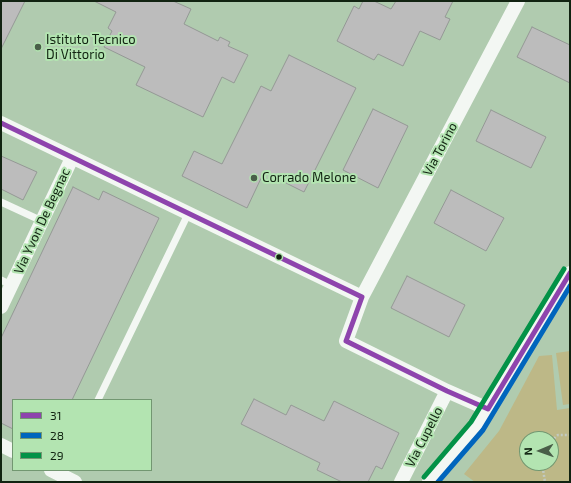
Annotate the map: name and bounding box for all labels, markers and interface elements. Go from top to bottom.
place label: Istituto Tecnico Di Vittorio [46,32,136,63]
marker: Istituto Tecnico Di Vittorio [33,42,43,52]
street label: Via Torino [419,120,461,178]
street label: Via Yvon De Begnac [11,166,73,276]
place label: Corrado Melone [262,170,356,186]
marker: Corrado Melone [249,173,259,183]
unlabelled marker [274,252,284,262]
legend [12,399,152,471]
street label: Via Cupello [402,404,446,470]
text: 31 [50,408,61,422]
text: 28 [50,428,64,442]
north arrow [519,431,559,471]
text: N [521,447,534,456]
text: 29 [50,448,64,462]

